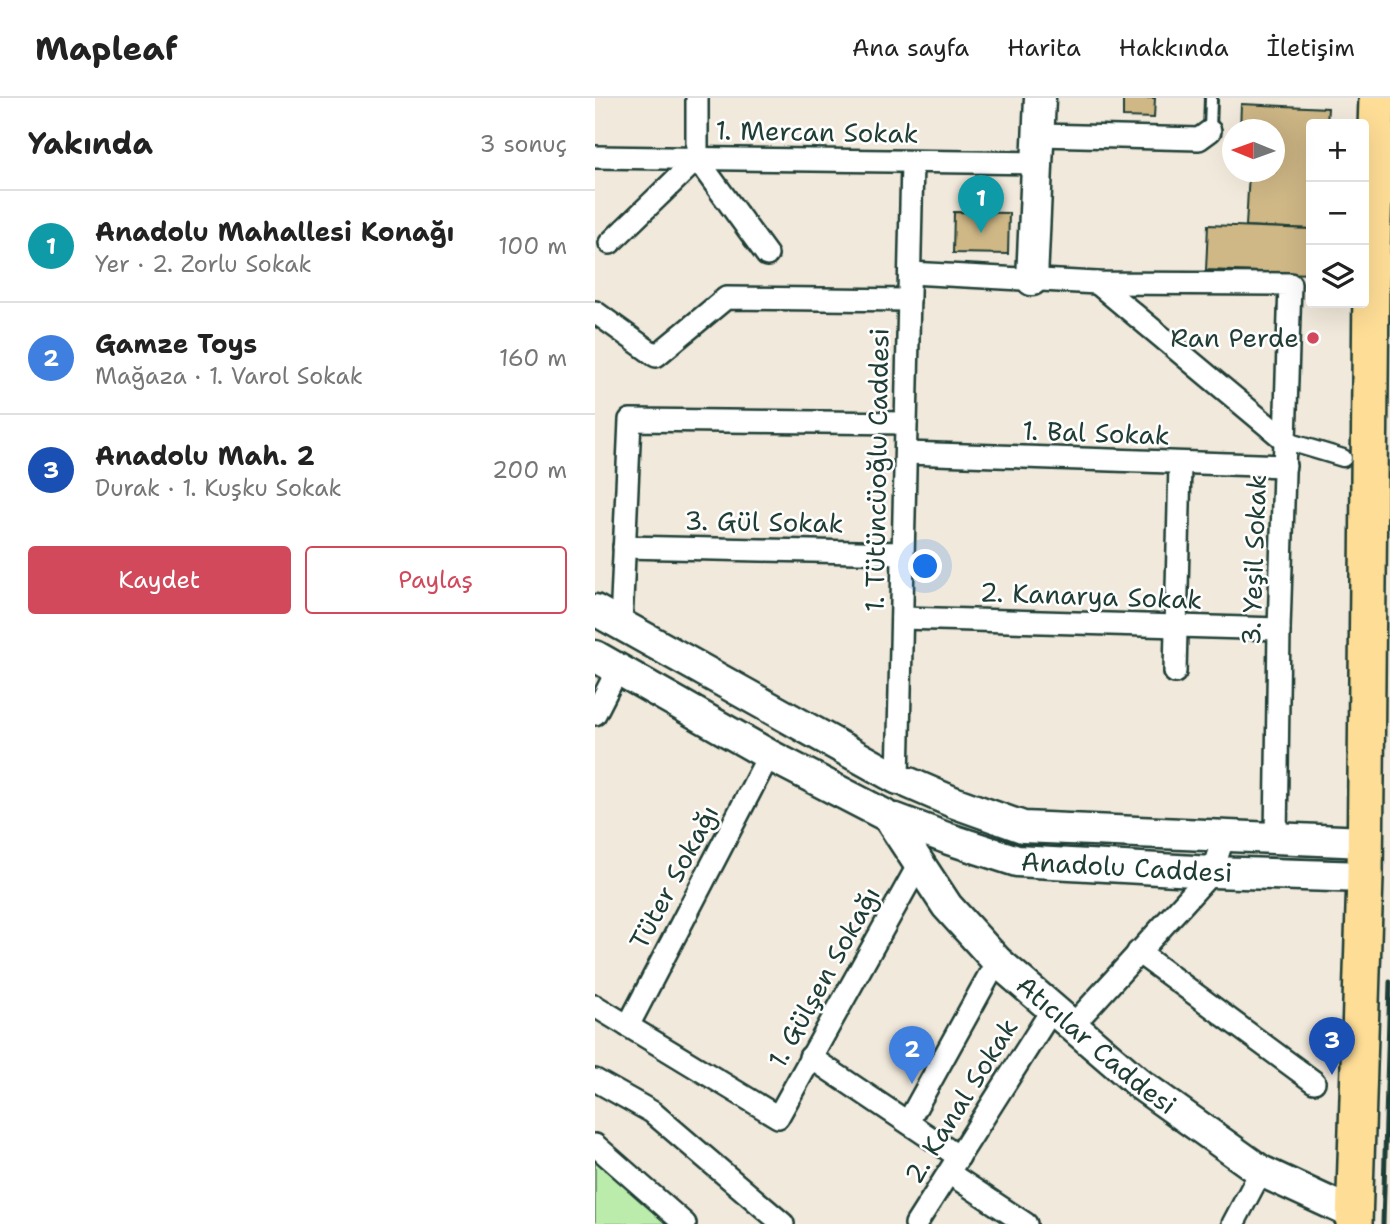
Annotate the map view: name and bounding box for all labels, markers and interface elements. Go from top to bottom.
text: Mapleaf [35,26,178,71]
text: Ana sayfa [852,32,969,64]
text: Harita [1007,32,1081,64]
text: Hakkında [1119,32,1229,64]
text: İletişim [1267,32,1355,64]
street label: 1. Mercan Sokak [715,112,919,151]
north arrow [1222,119,1285,182]
map controls [1306,119,1369,308]
button: + [1306,119,1369,182]
text: Yakında [28,123,153,164]
text: 3 sonuç [480,129,567,159]
pin: 1 [958,175,1004,233]
button: − [1306,182,1369,245]
text: Anadolu Mahallesi Konağı [95,214,454,249]
text: 1 [46,231,56,261]
text: 100 m [498,231,567,261]
button: layers [1306,245,1369,308]
text: Yer · 2. Zorlu Sokak [95,249,312,279]
place label: Ran Perde [1170,320,1299,355]
text: Gamze Toys [95,326,257,361]
street label: 1. Tütüncüoğlu Caddesi [857,328,896,612]
marker: Ran Perde [1305,330,1321,346]
text: 2 [43,343,59,373]
text: 160 m [499,343,567,373]
text: Mağaza · 1. Varol Sokak [95,361,363,391]
street label: 1. Bal Sokak [1022,412,1170,453]
text: Anadolu Mah. 2 [95,438,315,473]
text: 3 [43,455,59,485]
text: 200 m [492,455,567,485]
text: Durak · 1. Kuşku Sokak [95,473,342,503]
street label: 3. Yeşil Sokak [1233,474,1274,646]
street label: 3. Gül Sokak [684,503,844,540]
button: Kaydet [28,546,291,614]
button: Paylaş [305,546,567,614]
your location [908,549,942,583]
street label: 2. Kanarya Sokak [979,574,1203,617]
street label: Tüter Sokağı [621,799,726,955]
street label: Anadolu Caddesi [1020,843,1233,890]
street label: 1. Gülşen Sokağı [759,880,888,1074]
street label: Atıcılar Caddesi [1009,967,1184,1122]
street label: 2. Kanal Sokak [898,1013,1024,1189]
pin: 3 [1309,1017,1355,1075]
pin: 2 [889,1026,935,1084]

